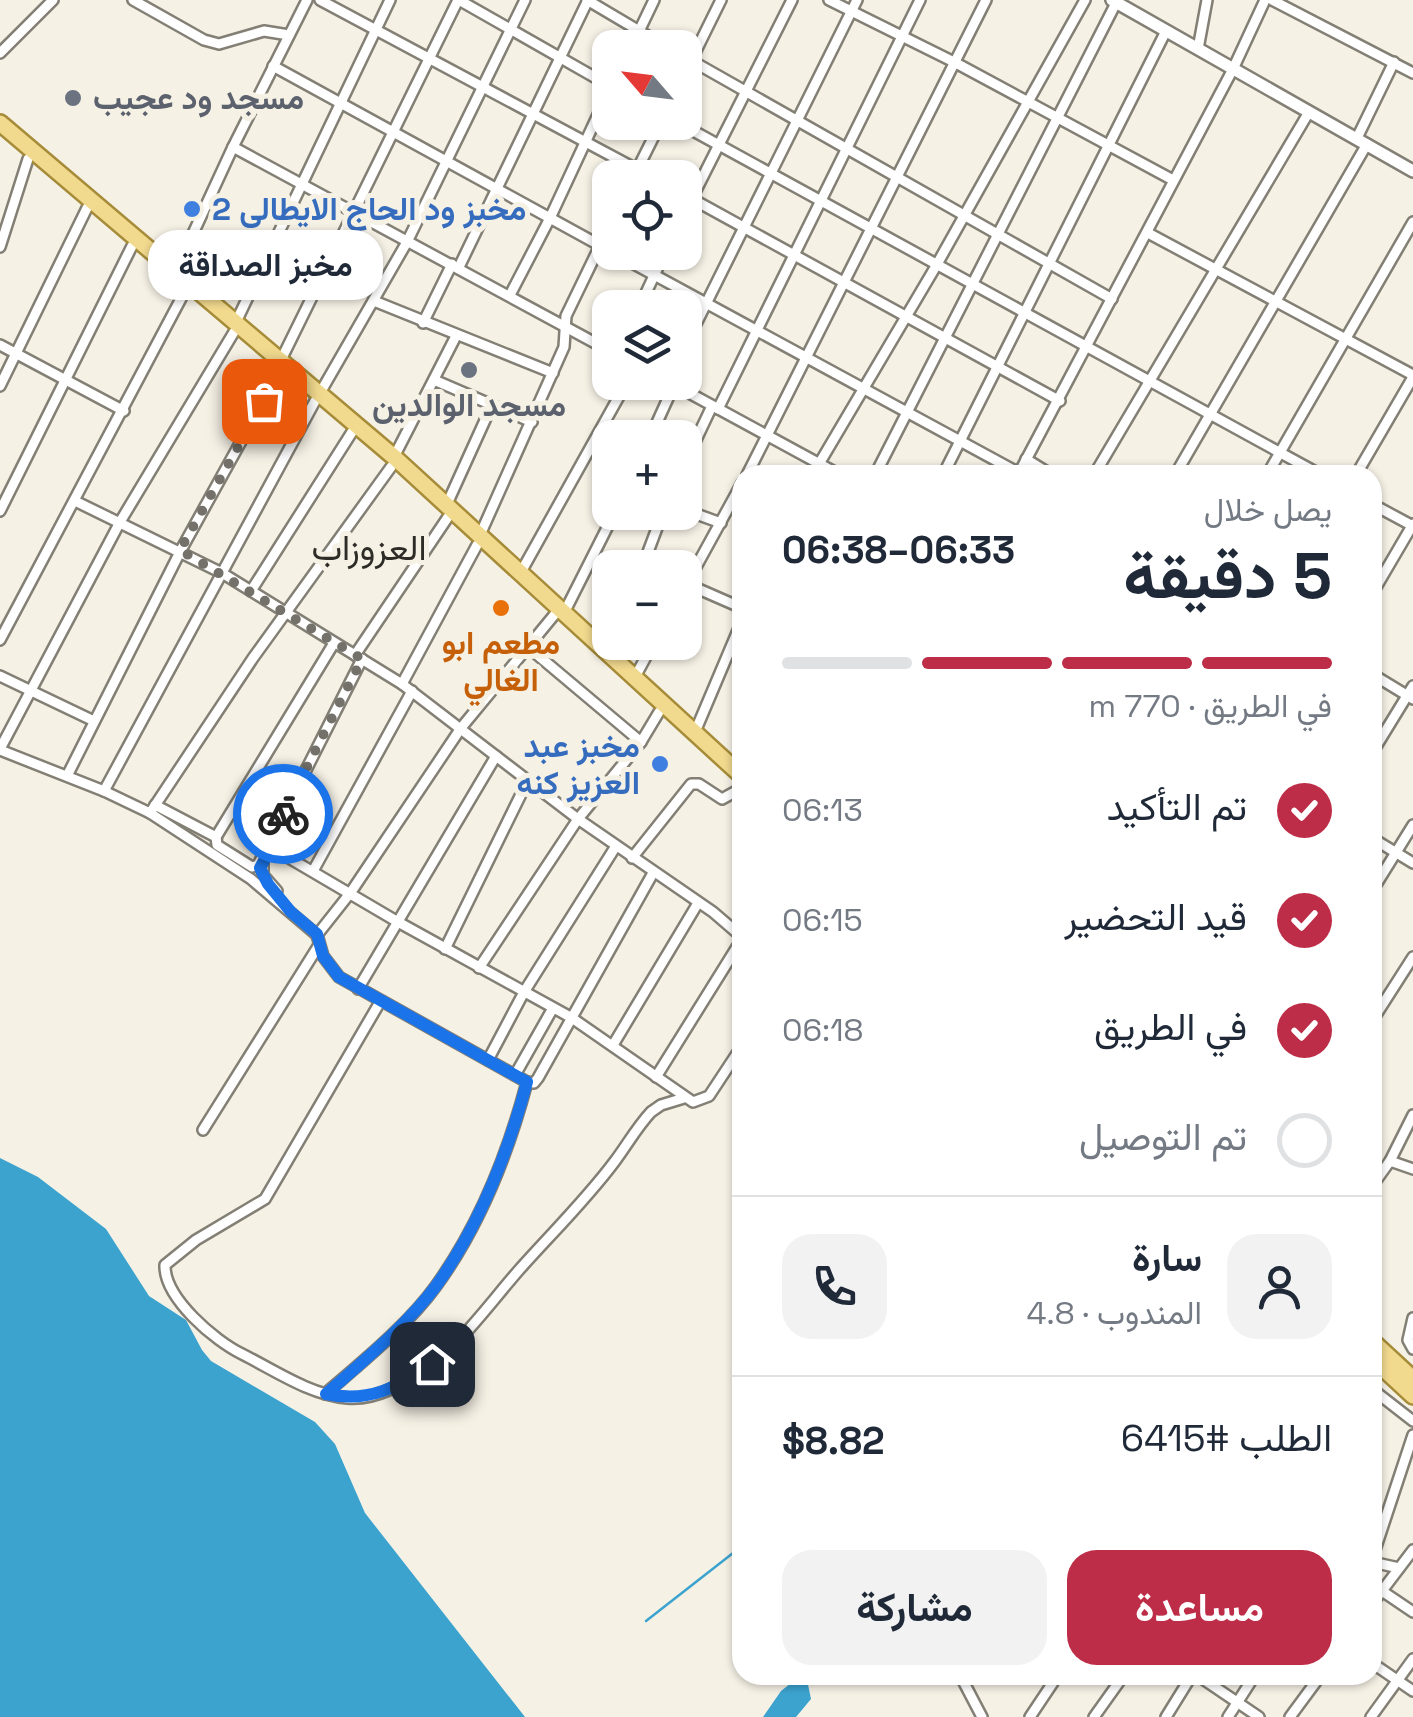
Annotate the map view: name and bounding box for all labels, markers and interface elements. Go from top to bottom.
north arrow [592,30,702,140]
map controls [592,30,702,660]
place label: مسجد ود عجيب [93,78,304,118]
marker: مسجد ود عجيب [62,87,84,109]
button: locate [592,160,702,270]
place label: مخبز ود الحاج الايطالي 2 [212,189,526,236]
marker: مخبز ود الحاج الايطالي 2 [181,198,203,220]
callout: مخبز الصداقة [146,231,382,301]
text: مخبز الصداقة [178,245,353,285]
button: layers [592,290,702,400]
pin [222,359,307,444]
marker: مسجد الوالدين [458,359,480,381]
icon: bag [237,374,292,429]
place label: مسجد الوالدين [372,385,566,425]
button: + [592,420,702,530]
text: يصل خلال [1204,490,1332,530]
district label: العزوزاب [311,526,427,570]
text: 06:33–06:38 [782,526,1015,574]
text: 5 دقيقة [1123,534,1332,617]
button: − [592,550,702,660]
marker: مطعم ابو الغالي [490,597,512,619]
place label: مطعم ابو الغالي [442,623,560,707]
text: في الطريق · 770 m [1089,686,1332,726]
place label: مخبز عبد العزيز كنه [517,726,640,803]
marker: مخبز عبد العزيز كنه [649,753,671,775]
courier [233,764,333,864]
text: تم التأكيد [1106,783,1247,831]
icon: check [1277,783,1332,838]
icon: bike [256,787,311,842]
text: 06:13 [782,790,863,830]
text: قيد التحضير [1064,893,1247,941]
icon: check [1277,893,1332,948]
text: 06:15 [782,900,863,940]
text: في الطريق [1094,1003,1247,1051]
icon: check [1277,1003,1332,1058]
text: 06:18 [782,1010,864,1050]
text: تم التوصيل [1079,1113,1247,1161]
button: phone [782,1234,887,1339]
text: سارة [1132,1234,1202,1282]
button: person [1227,1234,1332,1339]
text: المندوب · 4.8 [1027,1293,1202,1333]
pin [390,1322,475,1407]
icon: home [405,1337,460,1392]
text: الطلب #6415 [1121,1414,1332,1462]
text: $8.82 [782,1417,885,1465]
button: مشاركة [782,1550,1047,1665]
button: مساعدة [1067,1550,1332,1665]

